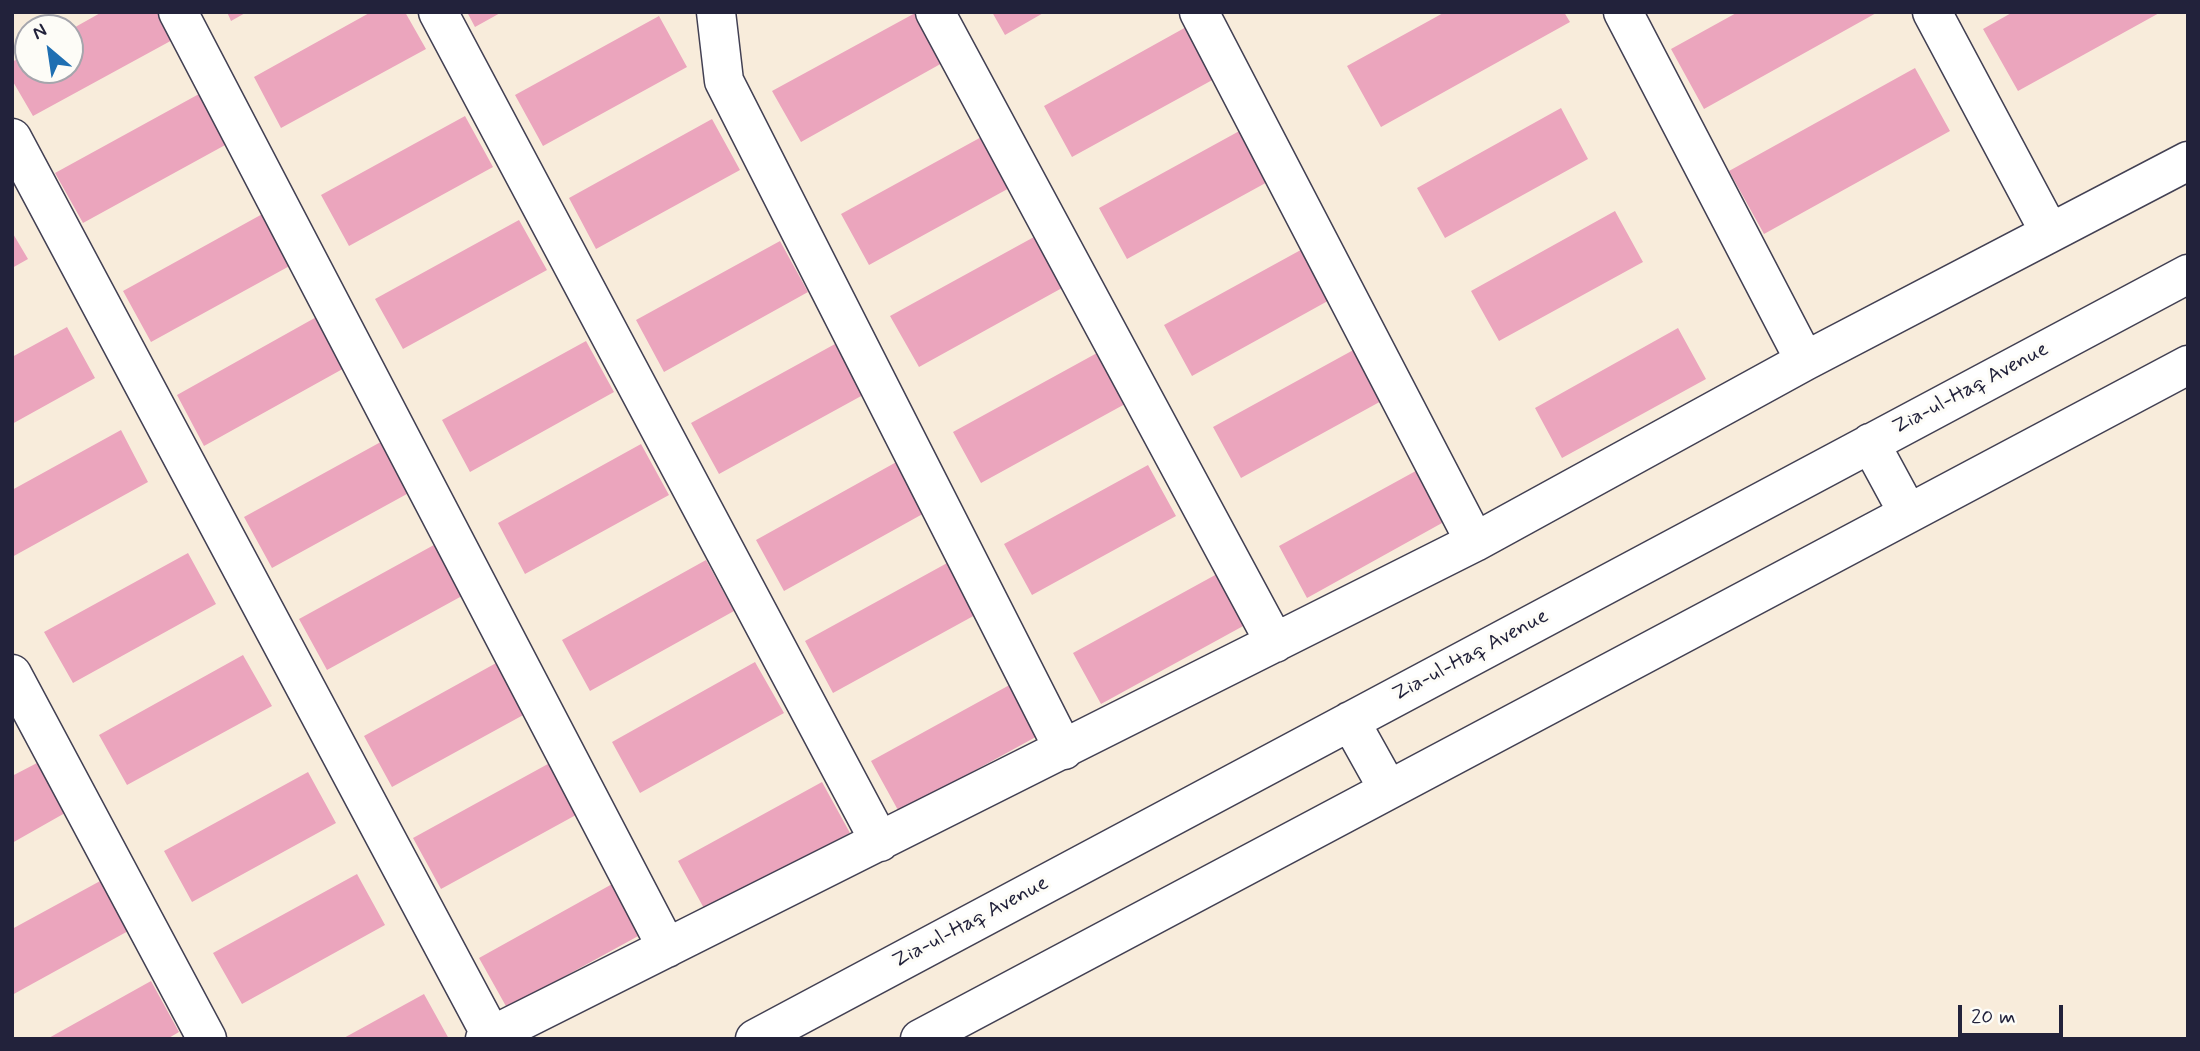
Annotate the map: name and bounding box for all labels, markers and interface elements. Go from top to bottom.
north arrow [14,14,84,84]
text: N [28,18,51,46]
street label: Zia-ul-Haq Avenue [1889,337,2053,441]
street label: Zia-ul-Haq Avenue [1389,604,1553,708]
street label: Zia-ul-Haq Avenue [889,871,1053,975]
scale bar [1962,992,2067,1036]
text: 20 m [1971,1003,2016,1031]

